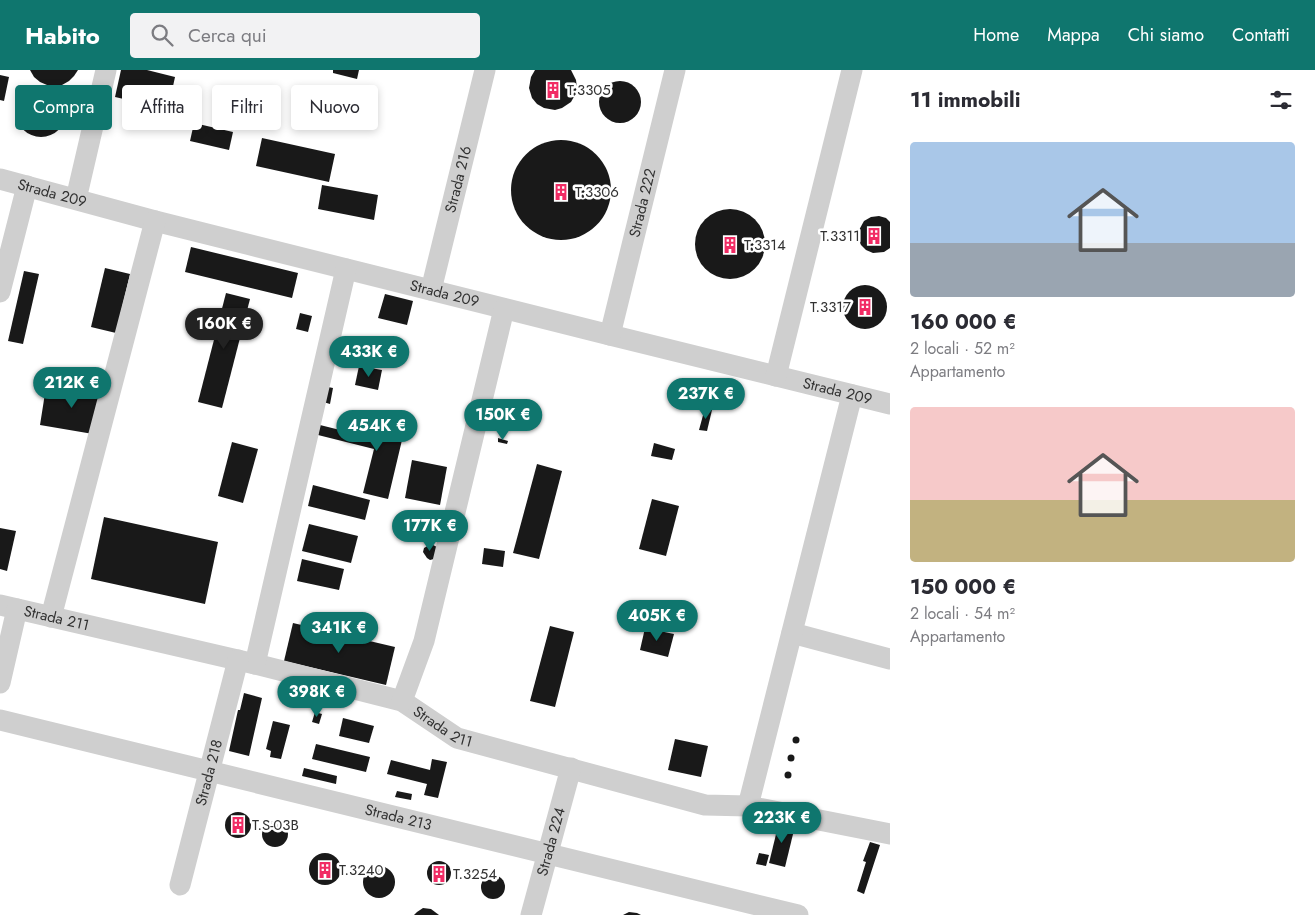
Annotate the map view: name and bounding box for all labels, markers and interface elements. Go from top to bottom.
search box [130,13,480,58]
text: Habito [25,18,100,53]
icon: search [148,21,176,49]
text: Cerca qui [188,22,267,49]
text: Home [973,22,1019,48]
text: Mappa [1047,22,1100,48]
text: Chi siamo [1128,22,1204,48]
text: Contatti [1232,22,1290,48]
place label: T.3305 [567,79,611,101]
building icon: T.3305 [543,80,563,100]
chip: Compra [15,85,112,130]
chip: Affitta [122,85,202,130]
chip: Filtri [212,85,281,130]
chip: Nuovo [291,85,378,130]
text: 11 immobili [910,85,1021,115]
icon: filters [1267,86,1295,114]
street label: Strada 216 [439,143,477,215]
street label: Strada 222 [623,166,661,240]
street label: Strada 209 [15,173,89,213]
icon: home [1058,175,1148,265]
place label: T.3306 [575,181,619,203]
building icon: T.3306 [551,182,571,202]
place label: T.3311 [820,225,860,247]
building icon: T.3311 [864,226,884,246]
place label: T.3314 [744,234,786,256]
building icon: T.3314 [720,235,740,255]
street label: Strada 209 [407,274,481,313]
place label: T.3317 [810,296,851,318]
building icon: T.3317 [855,297,875,317]
text: 160 000 € [910,307,1017,337]
pin: 160K € [183,308,265,350]
text: 160K € [196,312,252,335]
pin: 433K € [328,336,410,378]
text: 2 locali · 52 m² [910,337,1015,360]
text: 433K € [340,340,398,363]
text: Appartamento [910,360,1005,383]
pin: 212K € [31,366,113,409]
text: 212K € [44,371,100,394]
street label: Strada 209 [801,372,875,410]
pin: 237K € [665,378,747,420]
text: 237K € [678,382,734,405]
pin: 150K € [462,398,544,441]
text: 150K € [475,403,531,426]
pin: 454K € [336,410,418,452]
text: 454K € [347,414,407,437]
icon: home [1058,440,1148,530]
pin: 177K € [389,510,471,552]
text: 177K € [403,514,457,537]
text: 150 000 € [910,572,1016,602]
street label: Strada 211 [22,600,91,636]
pin: 405K € [616,600,698,642]
text: 2 locali · 54 m² [910,602,1015,625]
text: 405K € [628,604,686,627]
pin: 341K € [298,612,380,654]
text: 341K € [311,616,367,639]
text: Appartamento [910,625,1005,648]
pin: 398K € [276,676,358,718]
text: 398K € [288,680,346,703]
street label: Strada 211 [409,700,475,753]
street label: Strada 218 [190,737,228,808]
street label: Strada 213 [363,799,434,836]
pin: 223K € [741,802,823,844]
street label: Strada 224 [531,805,571,879]
text: 223K € [753,806,811,829]
place label: T.S-03B [252,814,299,836]
building icon: T.S-03B [228,815,248,835]
place label: T.3240 [339,859,383,881]
building icon: T.3240 [315,860,335,880]
place label: T.3254 [453,863,497,885]
building icon: T.3254 [429,864,449,884]

